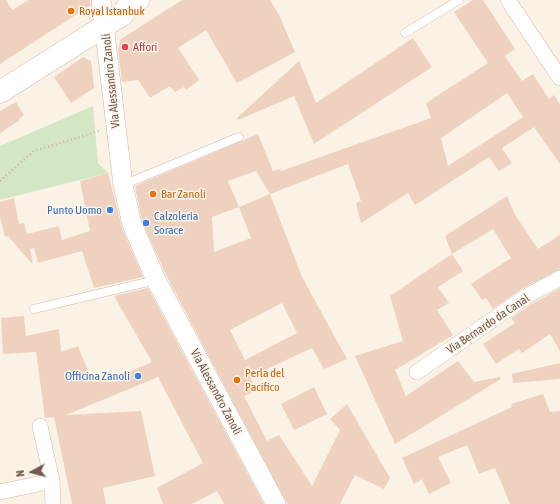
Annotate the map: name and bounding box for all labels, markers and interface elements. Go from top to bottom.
place label: Royal Istanbuk [79,4,145,18]
marker: Royal Istanbuk [66,6,76,16]
street label: Via Alessandro Zanoli [99,33,123,129]
place label: Affori [133,40,157,54]
marker: Affori [120,42,130,52]
place label: Bar Zanoli [161,187,206,201]
marker: Bar Zanoli [148,189,158,199]
place label: Punto Uomo [47,203,102,217]
marker: Punto Uomo [105,205,115,215]
place label: Calzoleria Sorace [154,209,198,237]
marker: Calzoleria Sorace [141,218,151,228]
street label: Via Bernardo da Canal [444,291,532,357]
street label: Via Alessandro Zanoli [187,347,245,437]
place label: Perla del Pacifico [245,366,284,394]
place label: Officina Zanoli [65,369,130,383]
marker: Officina Zanoli [133,371,143,381]
marker: Perla del Pacifico [232,375,242,385]
north arrow [12,452,52,492]
text: N [14,470,26,477]

